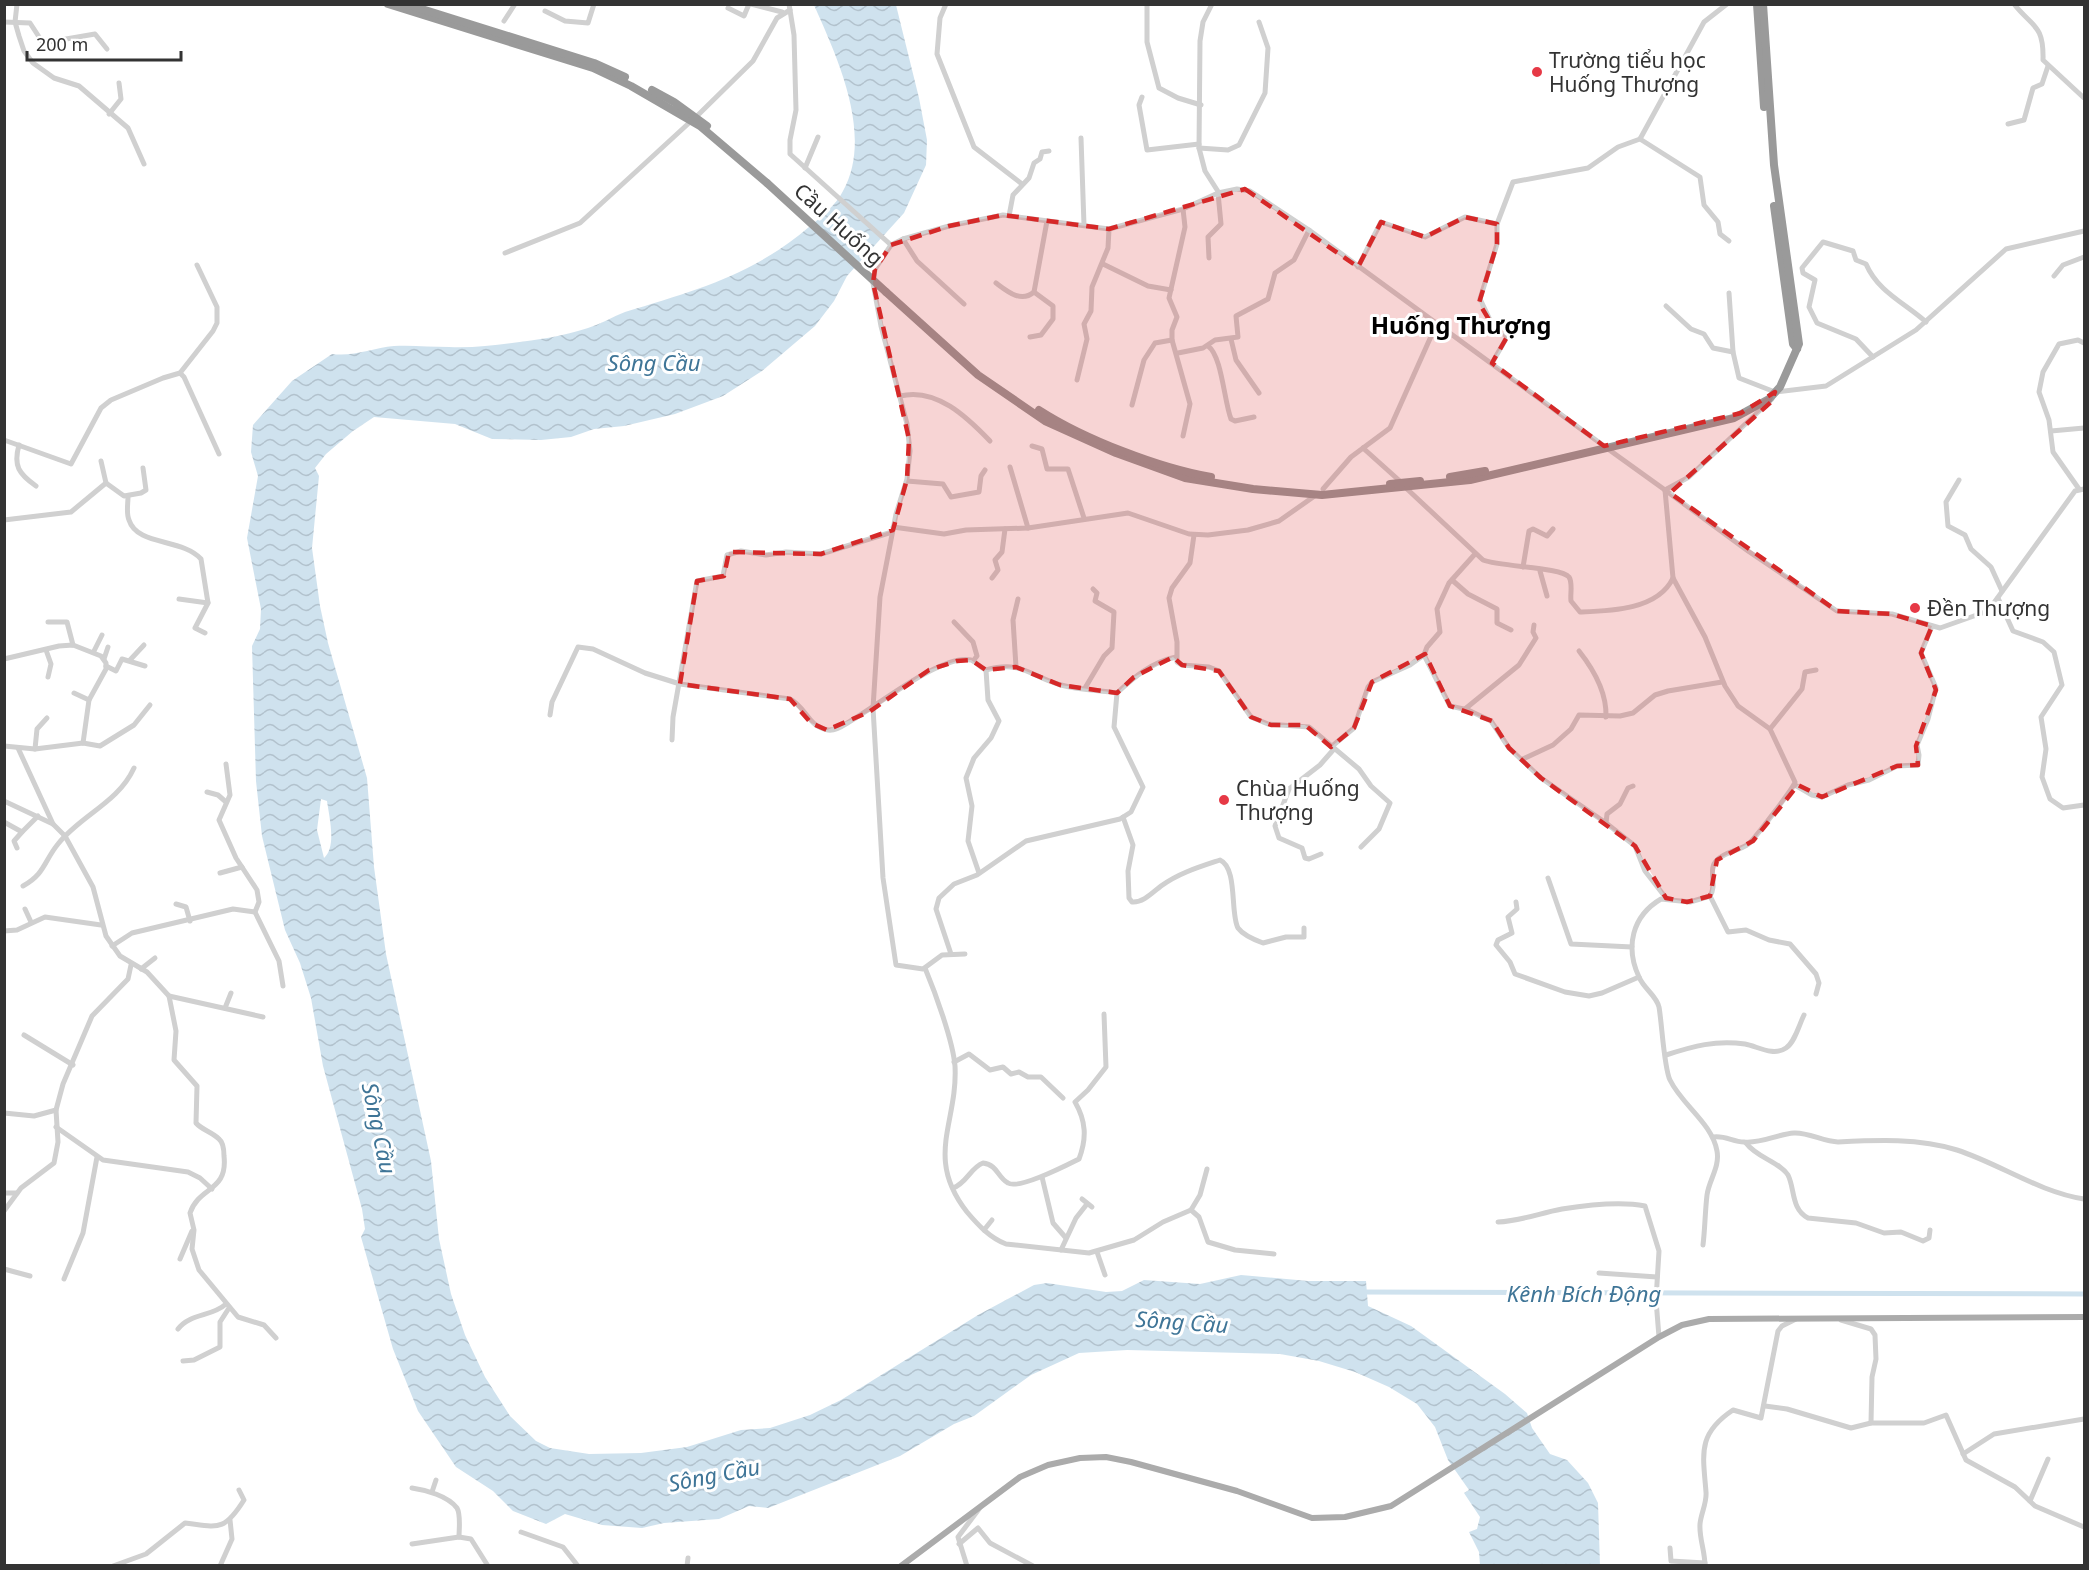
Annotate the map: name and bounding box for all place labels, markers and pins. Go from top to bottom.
place label: Trường tiểu học Huống Thượng [1549,46,1706,98]
marker: Trường tiểu học Huống Thượng [1530,65,1544,79]
place label: Đền Thượng [1927,594,2050,622]
marker: Đền Thượng [1908,601,1922,615]
place label: Chùa Huống Thượng [1236,774,1360,826]
marker: Chùa Huống Thượng [1217,793,1231,807]

